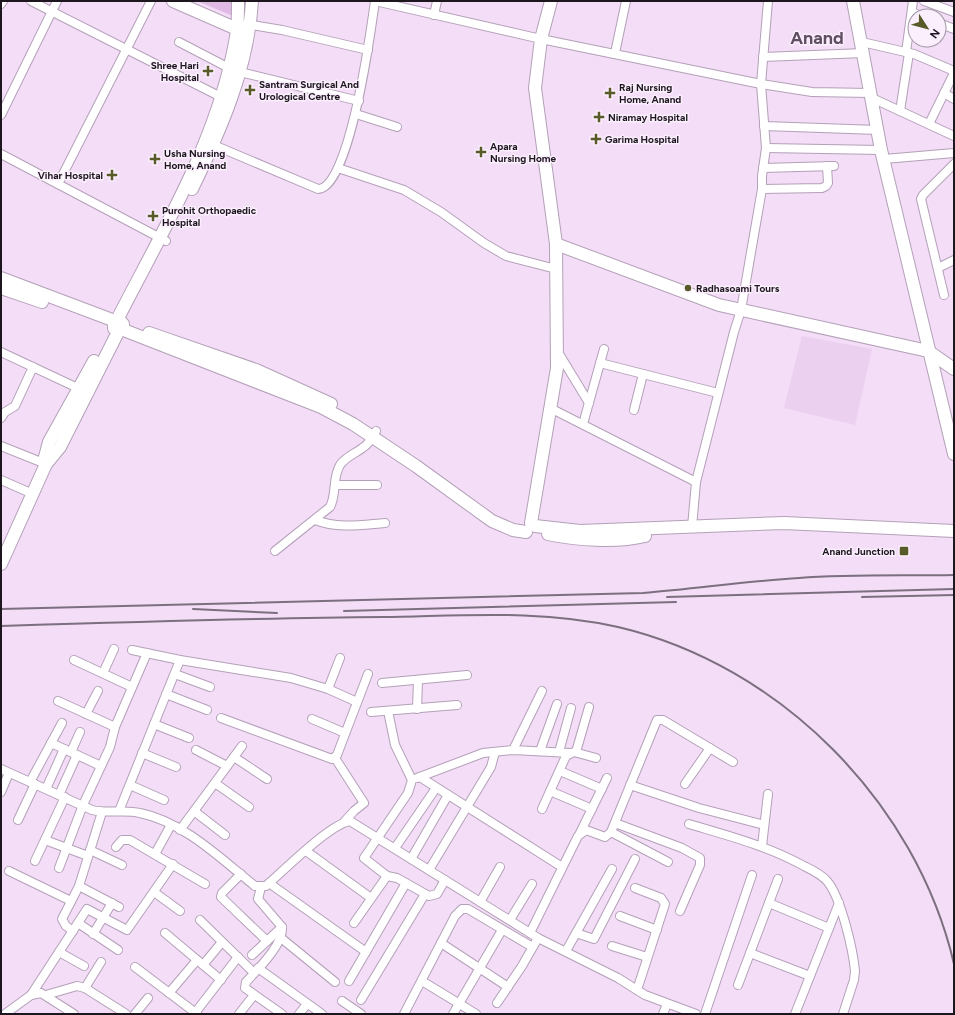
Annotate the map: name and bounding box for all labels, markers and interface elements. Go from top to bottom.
north arrow [907,8,947,48]
text: N [927,26,942,41]
district label: Anand [790,27,844,49]
place label: Shree Hari Hospital [151,59,199,84]
marker: Shree Hari Hospital [202,65,214,77]
place label: Santram Surgical And Urological Centre [259,78,359,103]
place label: Raj Nursing Home, Anand [619,81,681,106]
marker: Santram Surgical And Urological Centre [244,84,256,96]
marker: Raj Nursing Home, Anand [604,87,616,99]
marker: Niramay Hospital [593,111,605,123]
place label: Niramay Hospital [608,111,688,124]
marker: Garima Hospital [590,133,602,145]
place label: Garima Hospital [605,133,679,146]
place label: Apara Nursing Home [490,140,557,165]
marker: Apara Nursing Home [475,146,487,158]
place label: Usha Nursing Home, Anand [164,147,226,172]
marker: Usha Nursing Home, Anand [149,153,161,165]
place label: Vihar Hospital [38,169,103,182]
marker: Vihar Hospital [106,169,118,181]
place label: Purohit Orthopaedic Hospital [162,204,257,229]
marker: Purohit Orthopaedic Hospital [147,210,159,222]
place label: Radhasoami Tours [696,282,780,295]
marker: Radhasoami Tours [683,283,693,293]
place label: Anand Junction [822,545,895,558]
marker: Anand Junction [898,545,910,557]

